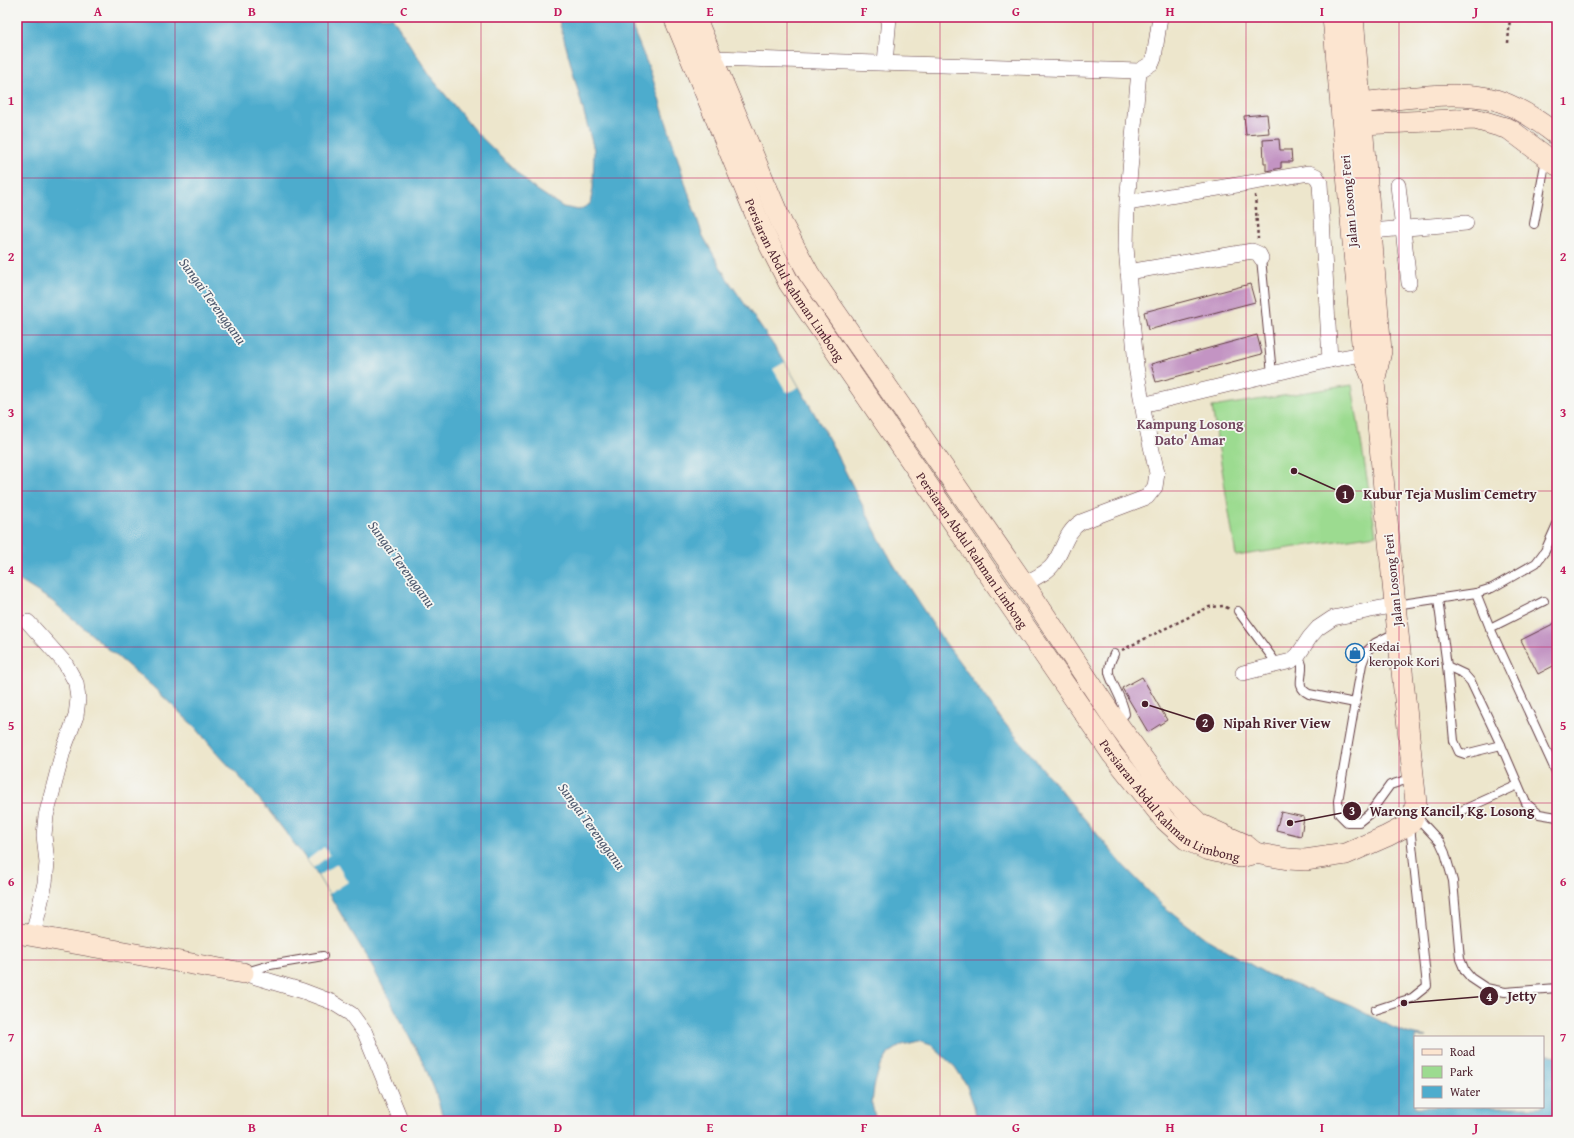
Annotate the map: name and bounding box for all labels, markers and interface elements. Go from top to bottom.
text: A [94,2,103,21]
text: B [248,2,256,21]
text: C [400,2,408,21]
text: D [554,2,562,21]
text: E [707,2,714,21]
text: F [861,2,868,21]
text: G [1012,2,1020,21]
text: H [1165,2,1175,21]
text: I [1320,2,1324,21]
text: J [1472,2,1479,21]
text: 1 [8,91,14,110]
text: 1 [1560,91,1566,110]
street label: Jalan Losong Feri [1335,154,1363,250]
street label: Persiaran Abdul Rahman Limbong [741,195,850,365]
text: 2 [8,247,15,266]
text: 2 [1560,247,1567,266]
water label: Sungai Terengganu [175,253,251,349]
text: 3 [8,403,14,422]
text: 3 [1560,403,1566,422]
district label: Kampung Losong Dato' Amar [1137,414,1244,450]
street label: Persiaran Abdul Rahman Limbong [912,468,1033,633]
callout: Kubur Teja Muslim Cemetry [1335,481,1545,507]
text: Kubur Teja Muslim Cemetry [1363,484,1538,504]
text: 1 [1342,486,1348,503]
water label: Sungai Terengganu [364,516,440,612]
street label: Jalan Losong Feri [1379,533,1407,629]
text: 4 [8,560,15,579]
text: 4 [1560,560,1567,579]
place label: Kedai keropok Kori [1369,637,1440,671]
shop icon: Kedai keropok Kori [1344,642,1366,664]
callout: Nipah River View [1195,710,1338,736]
text: Nipah River View [1223,713,1331,733]
text: 2 [1202,714,1208,731]
text: 5 [8,716,15,735]
text: 5 [1560,716,1567,735]
street label: Persiaran Abdul Rahman Limbong [1095,735,1242,866]
water label: Sungai Terengganu [554,778,630,874]
callout: Warong Kancil, Kg. Losong [1342,798,1542,824]
text: Warong Kancil, Kg. Losong [1370,801,1535,821]
text: 3 [1349,802,1355,819]
text: 6 [8,872,15,891]
text: 6 [1560,872,1567,891]
callout: Jetty [1479,983,1545,1009]
text: Jetty [1505,986,1538,1006]
text: 4 [1486,988,1492,1005]
text: 7 [8,1028,15,1047]
text: 7 [1560,1028,1567,1047]
legend [1414,1036,1544,1108]
text: Road [1450,1043,1476,1060]
text: Park [1450,1063,1474,1080]
text: Water [1450,1083,1480,1100]
text: A [94,1118,103,1137]
text: B [248,1118,256,1137]
text: C [400,1118,408,1137]
text: D [554,1118,562,1137]
text: E [707,1118,714,1137]
text: F [861,1118,868,1137]
text: G [1012,1118,1020,1137]
text: H [1165,1118,1175,1137]
text: I [1320,1118,1324,1137]
text: J [1472,1118,1479,1137]

